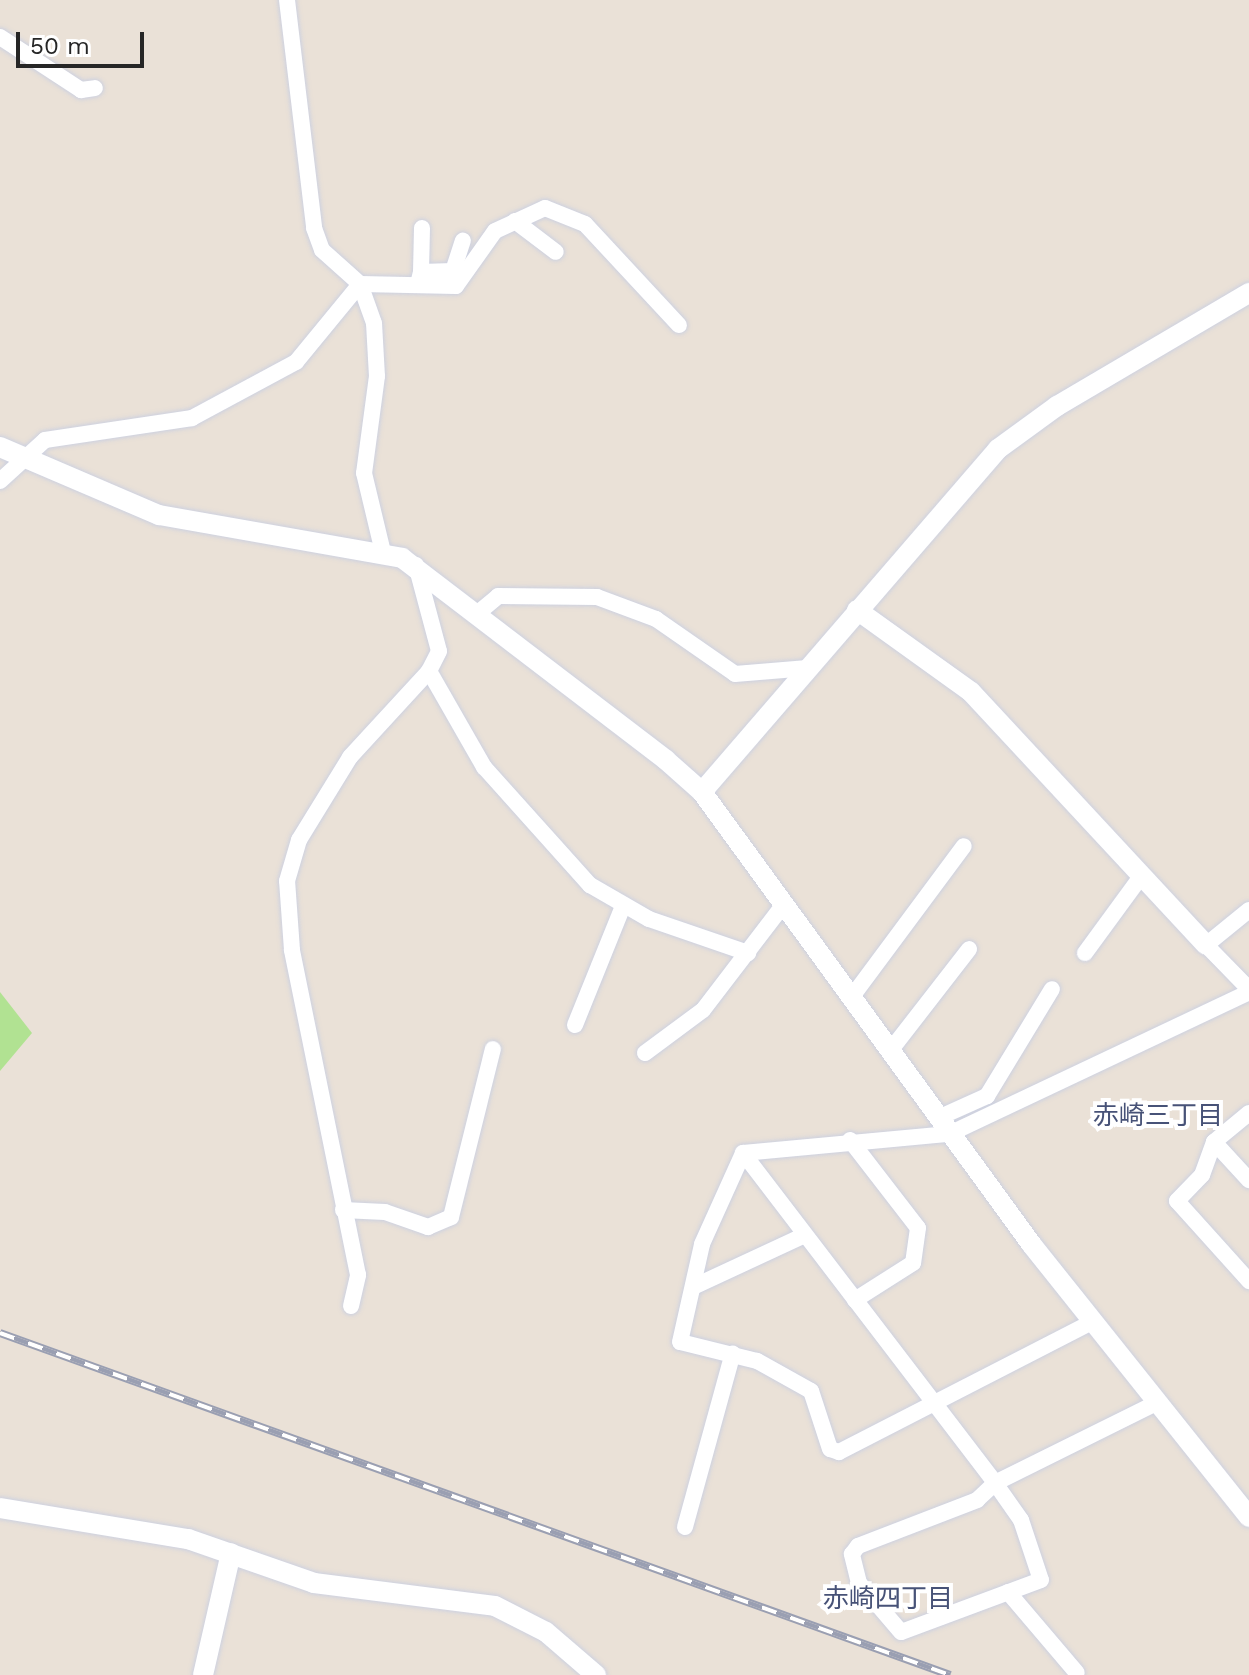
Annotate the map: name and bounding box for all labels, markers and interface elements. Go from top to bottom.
scale bar [20,16,148,66]
text: 50 m [30,32,90,60]
district label: 赤崎三丁目 [1093,1100,1223,1132]
district label: 赤崎四丁目 [823,1583,953,1615]

